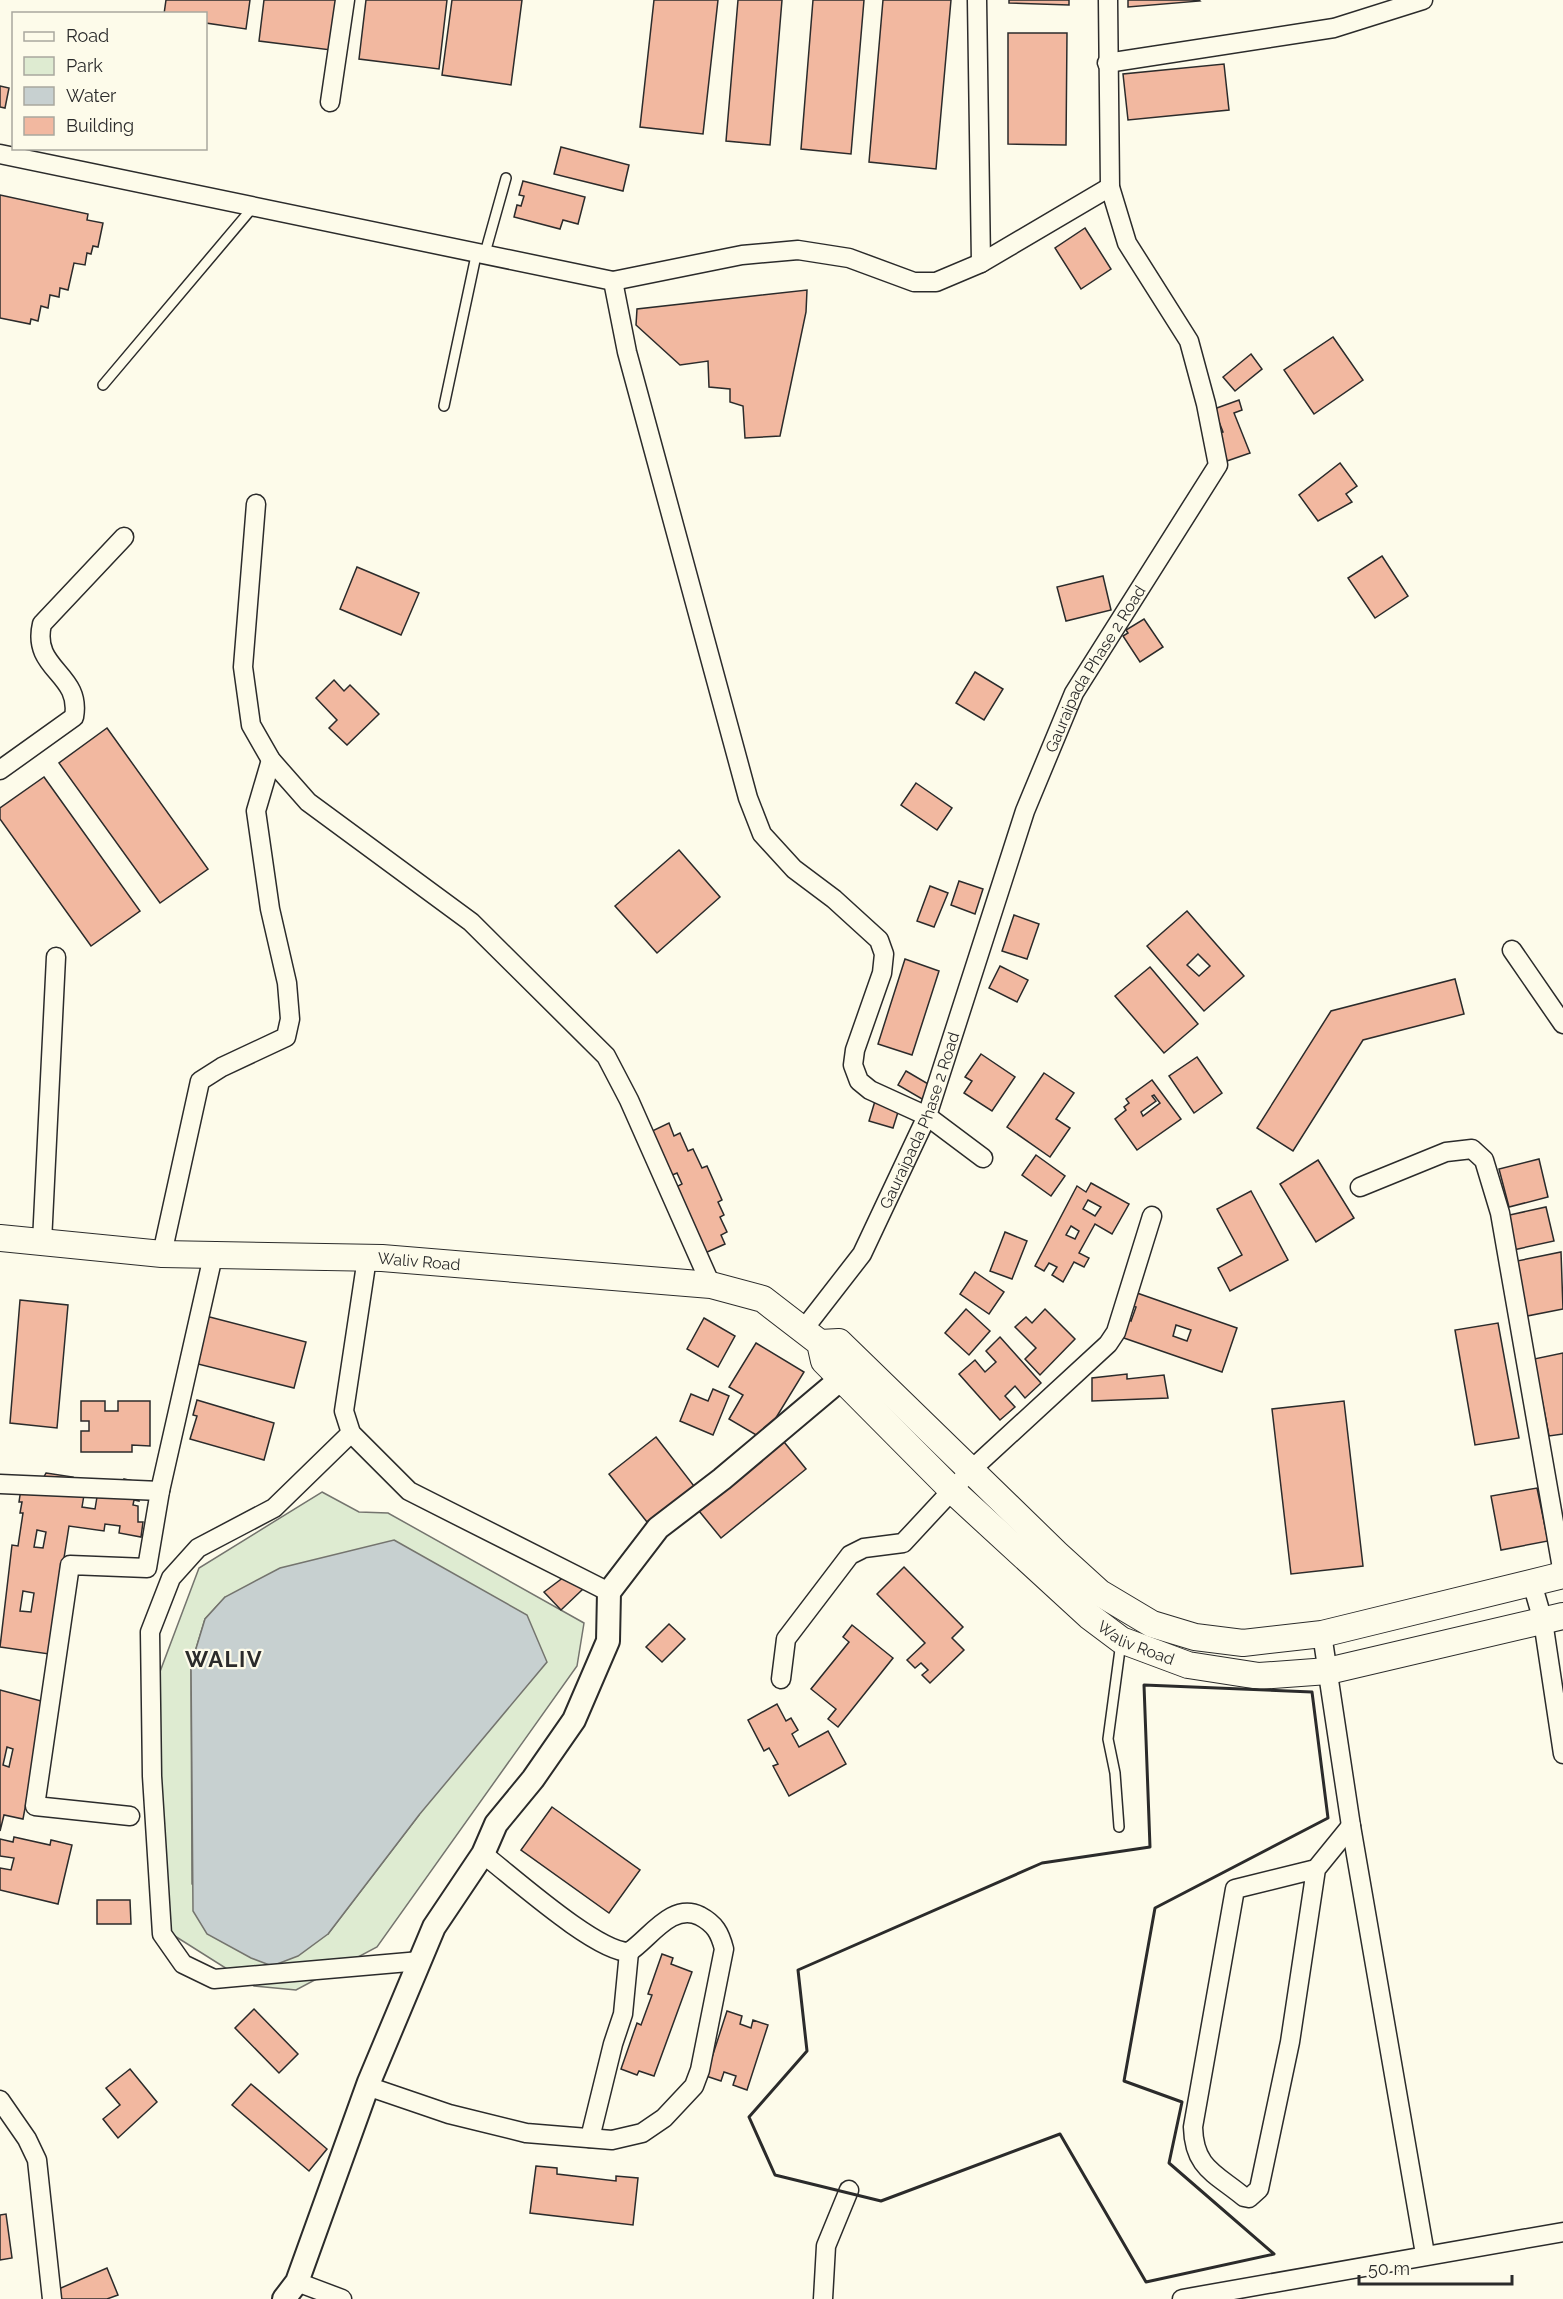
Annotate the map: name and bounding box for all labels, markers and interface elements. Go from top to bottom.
legend [12,12,207,150]
text: Road [66,25,109,46]
text: Park [66,55,103,76]
text: Water [66,85,117,106]
text: Building [66,115,134,136]
street label: Gauraipada Phase 2 Road [1041,582,1149,755]
street label: Gauraipada Phase 2 Road [875,1029,963,1212]
street label: Waliv Road [377,1248,461,1274]
street label: Waliv Road [1094,1616,1177,1669]
district label: WALIV [185,1646,263,1672]
scale bar [1359,2248,1512,2286]
text: 50 m [1368,2258,1410,2279]

